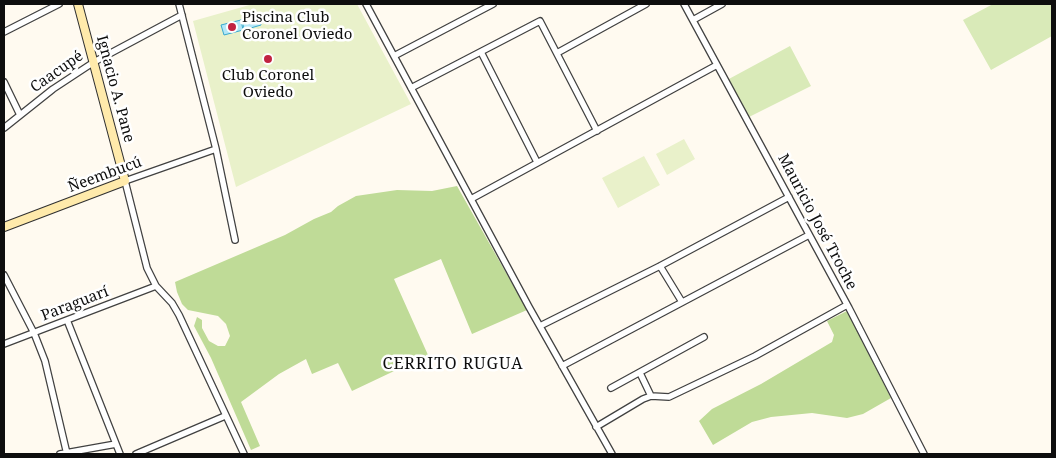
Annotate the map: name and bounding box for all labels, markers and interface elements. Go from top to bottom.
place label: Piscina Club Coronel Oviedo [242,9,352,44]
marker: Piscina Club Coronel Oviedo [226,21,238,33]
street label: Ignacio A. Pane [92,34,138,144]
street label: Caacupé [27,47,87,97]
marker: Club Coronel Oviedo [262,53,274,65]
place label: Club Coronel Oviedo [222,67,314,102]
street label: Mauricio José Troche [774,151,860,293]
street label: Ñeembucú [66,153,144,197]
street label: Paraguarí [39,283,111,325]
district label: CERRITO RUGUA [381,354,525,374]

